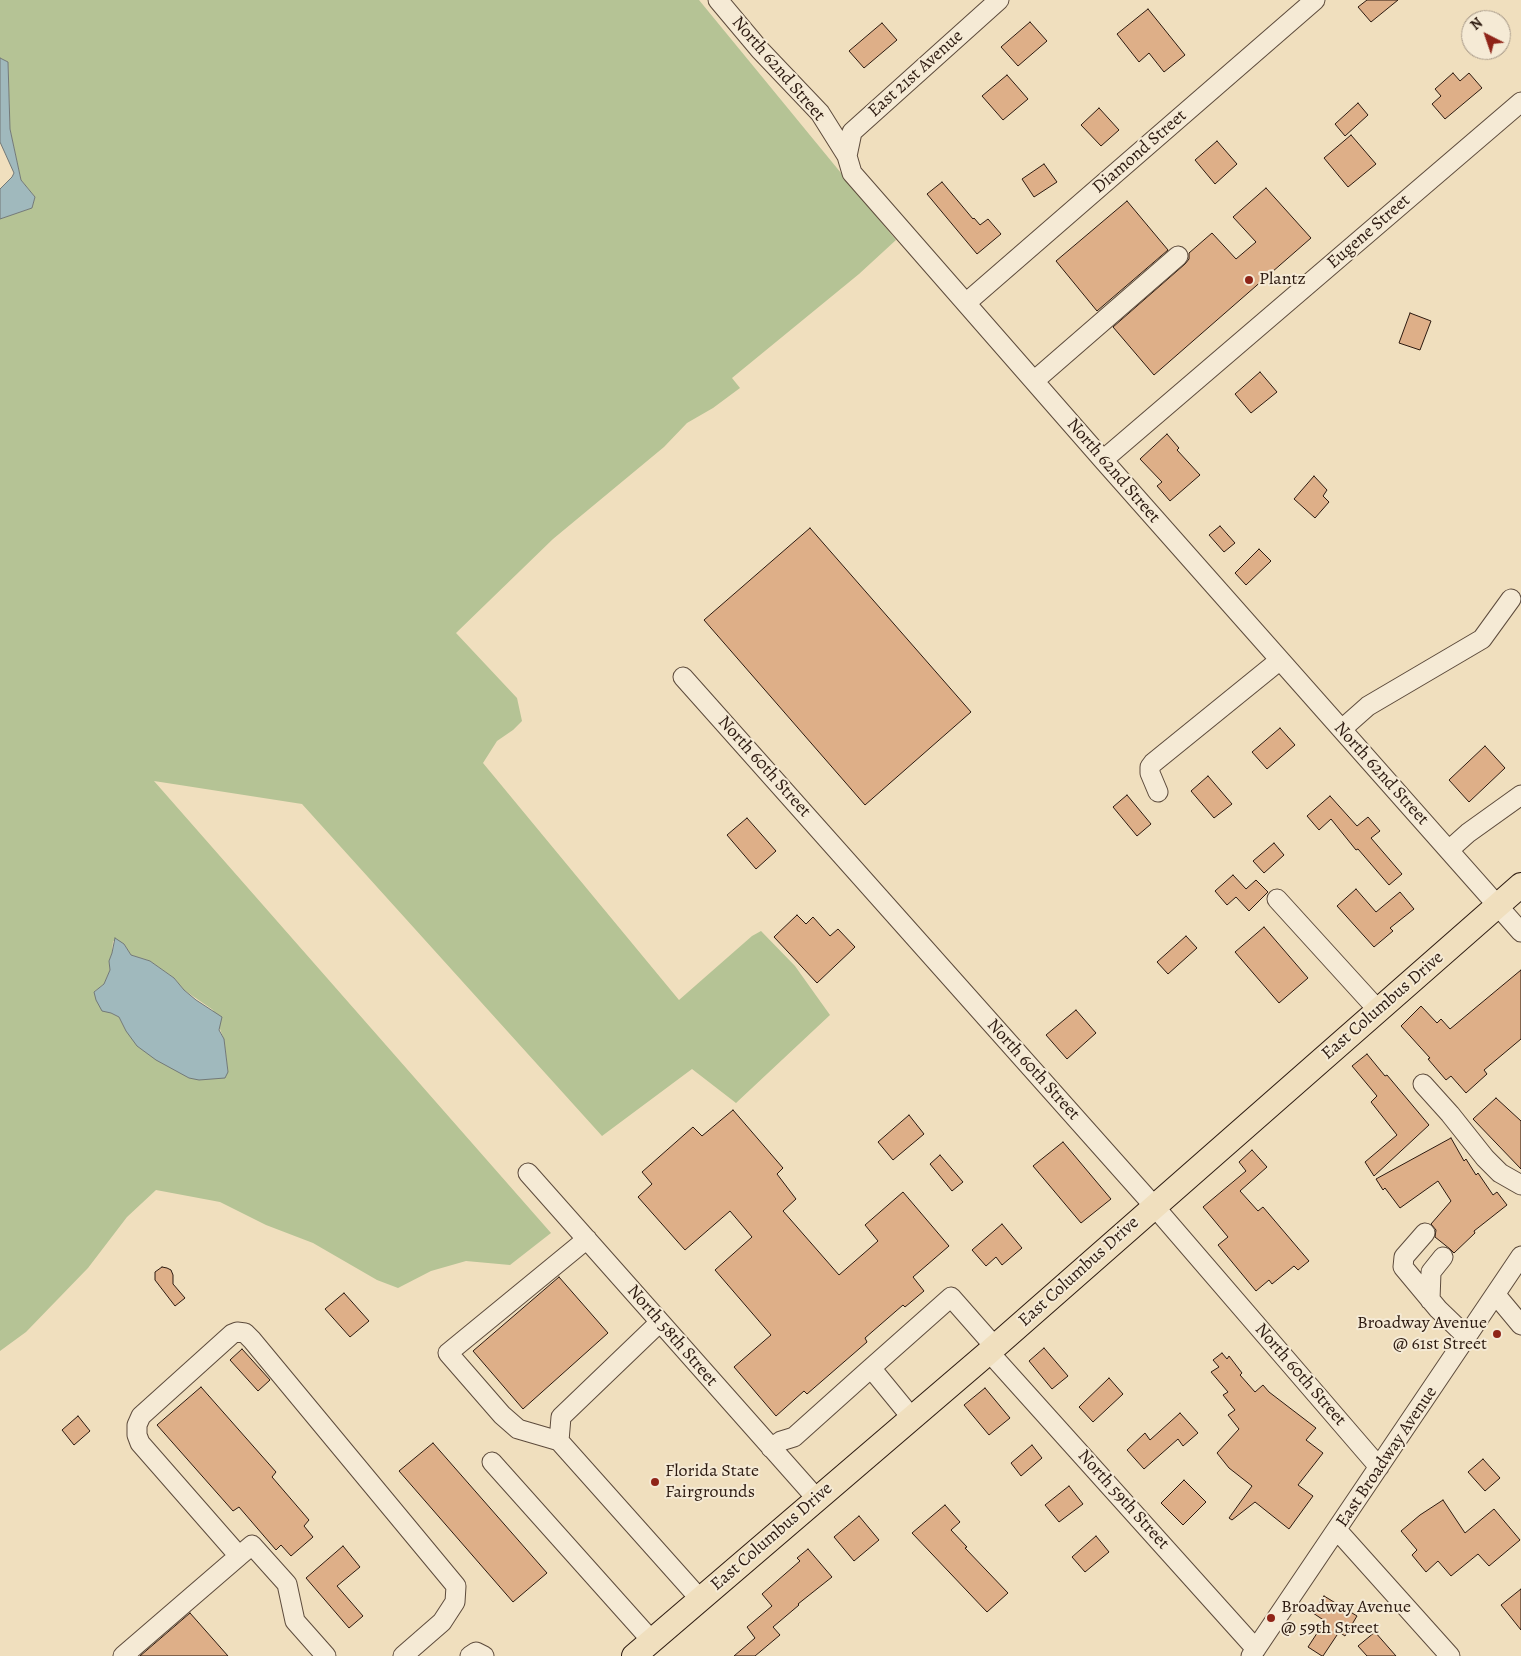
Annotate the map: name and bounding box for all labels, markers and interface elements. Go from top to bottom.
north arrow [1461,10,1511,60]
street label: North 62nd Street [727,12,829,126]
text: N [1466,14,1487,35]
street label: East 21st Avenue [864,26,968,122]
street label: Diamond Street [1089,105,1191,199]
street label: Eugene Street [1323,190,1415,274]
place label: Plantz [1259,269,1306,291]
marker: Plantz [1243,274,1255,286]
street label: North 62nd Street [1062,414,1164,528]
street label: North 60th Street [713,712,815,822]
street label: North 62nd Street [1329,718,1433,830]
street label: East Columbus Drive [1318,947,1448,1065]
street label: North 60th Street [982,1015,1084,1125]
street label: East Columbus Drive [1014,1212,1144,1332]
street label: North 58th Street [622,1281,722,1391]
place label: Broadway Avenue @ 61st Street [1357,1313,1487,1356]
street label: North 60th Street [1250,1319,1350,1431]
marker: Broadway Avenue @ 61st Street [1491,1328,1503,1340]
street label: East Broadway Avenue [1332,1382,1442,1532]
street label: North 59th Street [1073,1446,1173,1554]
place label: Florida State Fairgrounds [665,1461,759,1504]
marker: Florida State Fairgrounds [649,1476,661,1488]
street label: East Columbus Drive [707,1478,837,1596]
place label: Broadway Avenue @ 59th Street [1281,1597,1411,1640]
marker: Broadway Avenue @ 59th Street [1265,1612,1277,1624]

